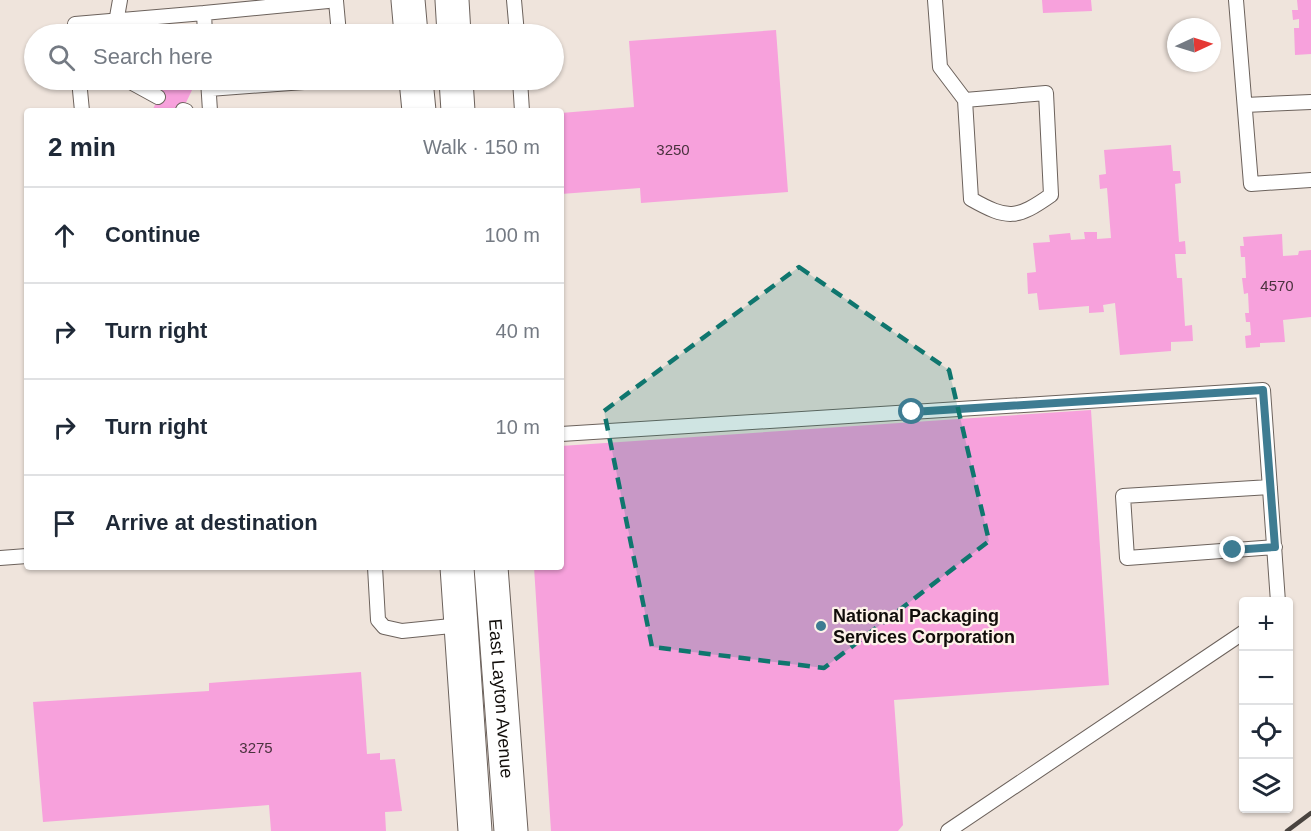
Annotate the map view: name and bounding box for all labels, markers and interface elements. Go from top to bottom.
north arrow [1167,18,1221,72]
search box [24,24,564,90]
icon: search [45,41,78,74]
text: Search here [93,44,213,69]
text: 2 min [48,132,116,162]
text: Walk · 150 m [423,136,540,158]
house number: 3250 [656,141,690,158]
icon: ahead [48,219,81,252]
text: Continue [105,222,200,247]
text: 100 m [484,224,540,246]
house number: 4570 [1260,277,1294,294]
icon: right [48,315,81,348]
text: Turn right [105,318,207,343]
text: 40 m [496,320,540,342]
route start [898,398,924,424]
icon: right [48,411,81,444]
text: Turn right [105,414,207,439]
text: 10 m [496,416,540,438]
icon: arrive [48,507,81,540]
text: Arrive at destination [105,510,318,535]
route end [1219,536,1245,562]
map controls [1239,597,1293,813]
button: + [1239,597,1293,651]
place label: National Packaging Services Corporation [833,606,1015,647]
street label: East Layton Avenue [485,618,517,779]
marker: National Packaging Services Corporation [814,619,828,633]
button: − [1239,651,1293,705]
button: locate [1239,705,1293,759]
house number: 3275 [239,739,273,756]
button: layers [1239,759,1293,813]

